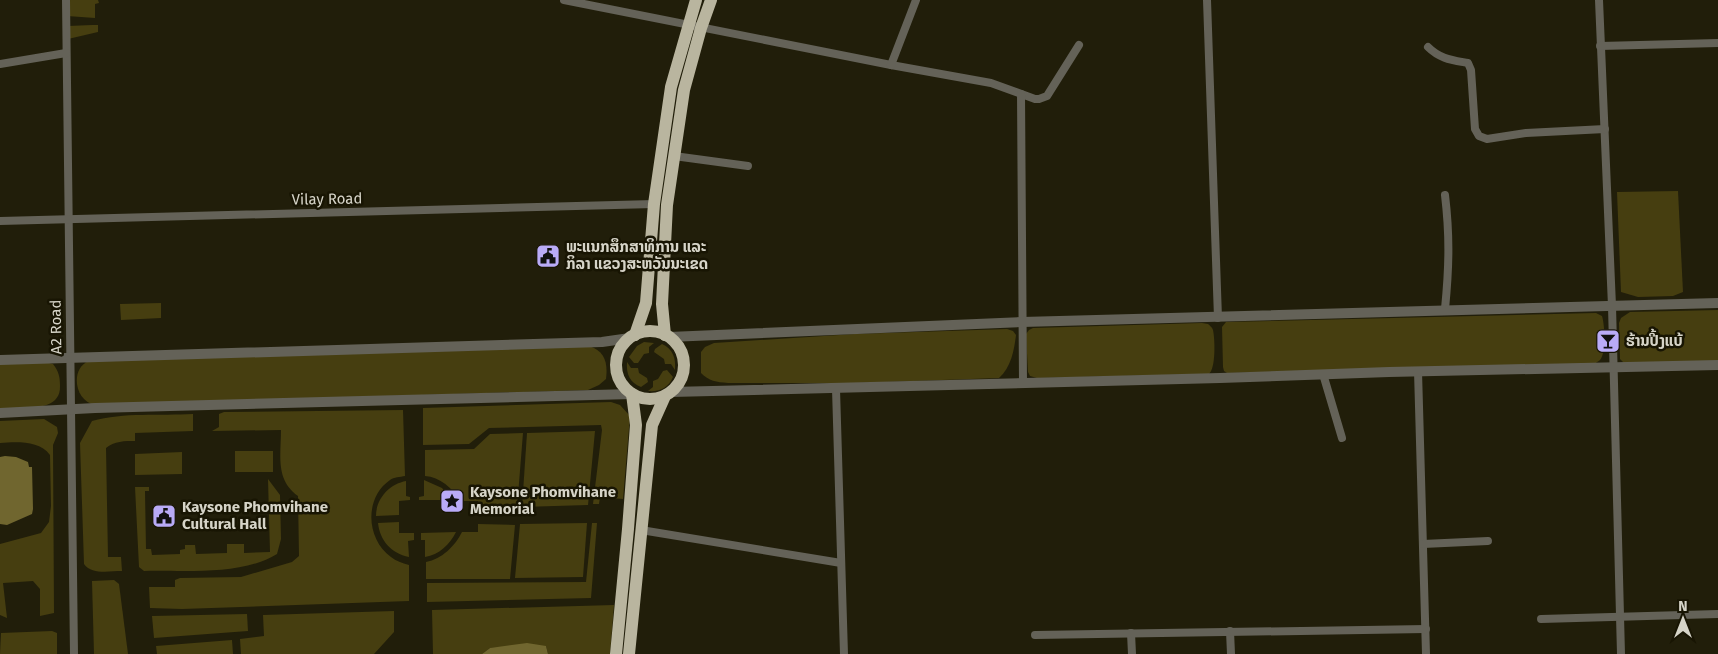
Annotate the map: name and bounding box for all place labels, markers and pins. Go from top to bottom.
place label: ພະແນກສຶກສາທິການ ແລະ ກິລາ ແຂວງສະຫວັນນະເຂດ [566,237,708,273]
public building icon: ພະແນກສຶກສາທິການ ແລະ ກິລາ ແຂວງສະຫວັນນະເຂດ [535,243,561,269]
bar icon: ຮ້ານປີ້ງແບ້ [1595,328,1621,354]
place label: ຮ້ານປີ້ງແບ້ [1626,328,1684,350]
place label: Kaysone Phomvihane Memorial [470,483,616,518]
place icon: Kaysone Phomvihane Memorial [439,488,465,514]
place label: Kaysone Phomvihane Cultural Hall [182,498,328,533]
public building icon: Kaysone Phomvihane Cultural Hall [151,503,177,529]

